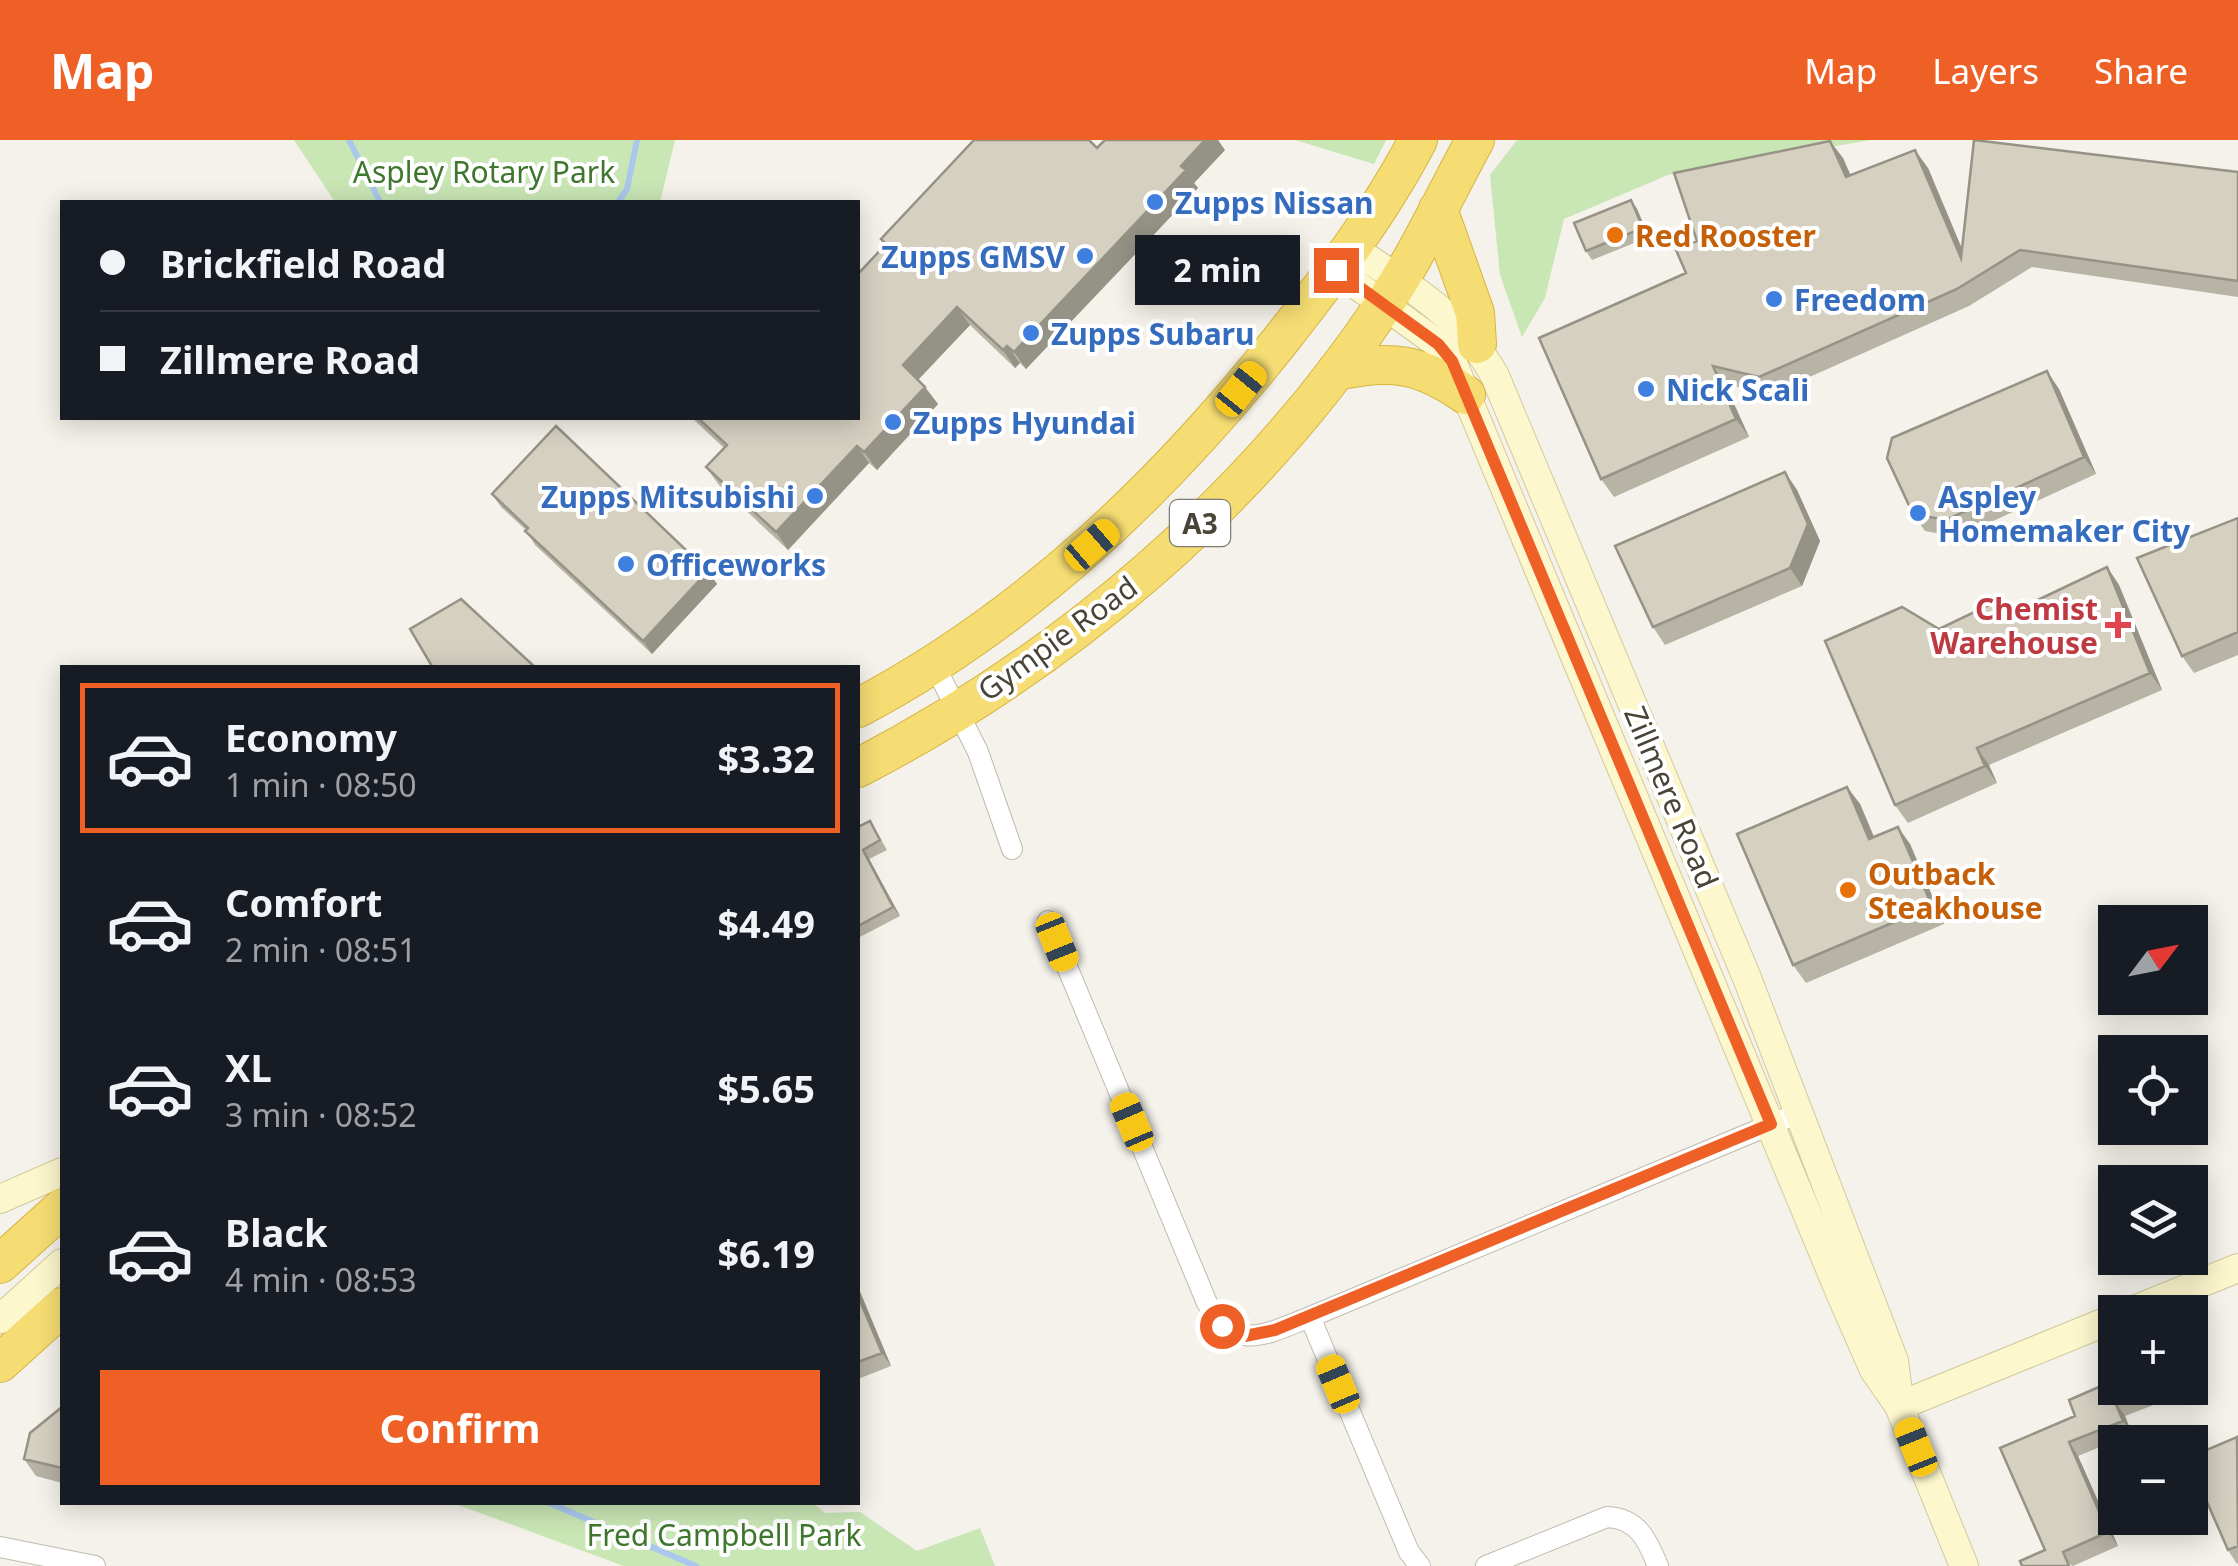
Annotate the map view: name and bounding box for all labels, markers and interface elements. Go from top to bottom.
text: Map [50,38,154,103]
text: Map [1804,47,1877,94]
text: Layers [1932,47,2039,94]
text: Share [2094,47,2188,94]
park label: Aspley Rotary Park [353,151,615,192]
place label: Zupps Nissan [1175,182,1374,223]
marker: Zupps Nissan [1144,191,1166,213]
place label: Red Rooster [1635,215,1817,256]
marker: Red Rooster [1604,224,1626,246]
callout: 2 min [1136,235,1301,305]
place label: Zupps GMSV [881,236,1065,277]
text: Brickfield Road [160,237,446,289]
marker: Zupps GMSV [1074,245,1096,267]
text: 2 min [1173,248,1262,291]
route end [1314,248,1359,293]
place label: Freedom [1794,279,1926,320]
marker: Freedom [1763,288,1785,310]
place label: Zupps Subaru [1051,313,1255,354]
marker: Zupps Subaru [1020,322,1042,344]
text: Zillmere Road [160,333,420,385]
car [1210,356,1272,422]
place label: Nick Scali [1666,369,1809,410]
marker: Nick Scali [1635,378,1657,400]
place label: Zupps Hyundai [913,402,1136,443]
marker: Zupps Hyundai [882,411,904,433]
place label: Zupps Mitsubishi [541,476,795,517]
place label: Aspley Homemaker City [1938,476,2191,551]
marker: Zupps Mitsubishi [804,485,826,507]
road number: A3 [1170,500,1230,546]
marker: Aspley Homemaker City [1907,502,1929,524]
car [1060,514,1124,576]
place label: Officeworks [646,544,826,585]
marker: Officeworks [615,553,637,575]
street label: Gympie Road [969,566,1145,710]
place label: Chemist Warehouse [1930,588,2098,663]
marker: Chemist Warehouse [2107,614,2129,636]
street label: Zillmere Road [1615,700,1729,894]
text: Economy [225,711,397,763]
icon: car [105,713,195,803]
text: $3.32 [717,732,815,784]
text: 1 min · 08:50 [225,763,417,806]
place label: Outback Steakhouse [1868,853,2043,928]
text: Comfort [225,876,382,928]
icon: car [105,878,195,968]
marker: Outback Steakhouse [1837,879,1859,901]
text: $4.49 [717,897,815,949]
north arrow [2098,905,2208,1015]
map controls [2098,905,2208,1535]
car [1032,909,1082,975]
text: 2 min · 08:51 [225,928,417,971]
button: locate [2098,1035,2208,1145]
text: XL [225,1041,272,1093]
icon: car [105,1043,195,1133]
text: $5.65 [717,1062,815,1114]
car [1106,1089,1158,1155]
text: 3 min · 08:52 [225,1093,417,1136]
button: layers [2098,1165,2208,1275]
text: Black [225,1206,328,1258]
icon: car [105,1208,195,1298]
text: $6.19 [717,1227,815,1279]
text: 4 min · 08:53 [225,1258,417,1301]
button: + [2098,1295,2208,1405]
route start [1200,1304,1245,1349]
car [1312,1351,1364,1417]
button: Confirm [100,1370,820,1485]
car [1891,1414,1941,1480]
button: − [2098,1425,2208,1535]
park label: Fred Campbell Park [587,1514,861,1555]

